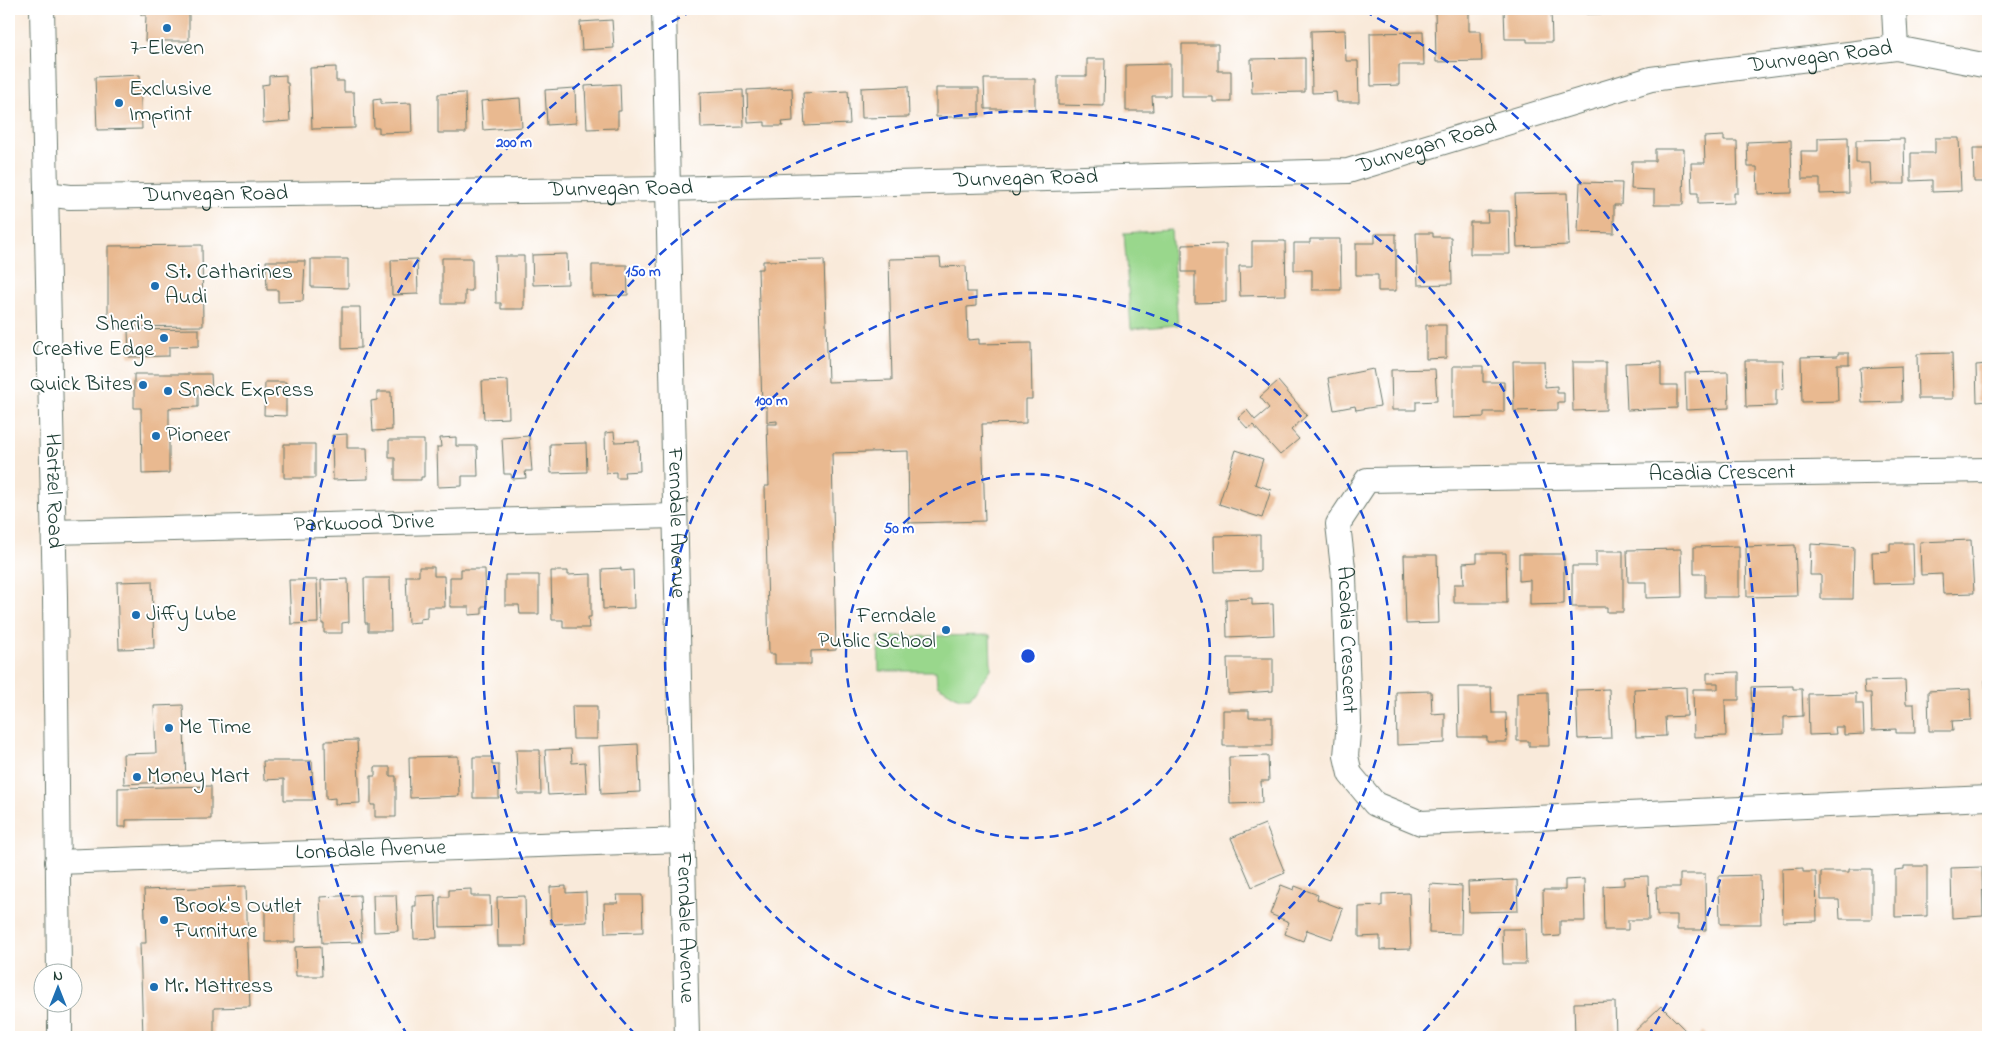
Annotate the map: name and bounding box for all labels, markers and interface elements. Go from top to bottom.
marker: 7-Eleven [161,22,173,34]
place label: 7-Eleven [130,33,204,65]
street label: Dunvegan Road [1746,33,1894,83]
place label: Exclusive Imprint [129,74,212,131]
marker: Exclusive Imprint [113,97,125,109]
street label: Dunvegan Road [1352,111,1501,184]
text: 200 m [495,132,532,154]
street label: Dunvegan Road [952,162,1098,197]
street label: Dunvegan Road [547,172,693,207]
street label: Dunvegan Road [142,178,288,212]
place label: St. Catharines Audi [165,257,293,314]
text: 150 m [625,261,661,283]
marker: St. Catharines Audi [149,280,161,292]
place label: Sheri's Creative Edge [32,309,154,367]
marker: Sheri's Creative Edge [158,332,170,344]
place label: Quick Bites [30,369,133,401]
place label: Snack Express [178,375,314,407]
marker: Quick Bites [137,379,149,391]
marker: Snack Express [162,385,174,397]
text: 100 m [754,390,788,412]
place label: Pioneer [166,420,230,452]
marker: Pioneer [150,430,162,442]
street label: Hartzel Road [35,433,70,549]
street label: Ferndale Avenue [658,446,693,599]
street label: Acadia Crescent [1648,457,1796,491]
street label: Parkwood Drive [293,506,435,542]
text: 50 m [884,518,915,540]
street label: Acadia Crescent [1327,565,1365,714]
place label: Jiffy Lube [146,599,236,632]
place label: Ferndale Public School [818,601,936,658]
marker: Jiffy Lube [130,609,142,621]
marker: Ferndale Public School [940,624,952,636]
centre of rings [1019,647,1037,665]
place label: Me Time [179,712,251,744]
marker: Me Time [163,722,175,734]
place label: Money Mart [147,761,250,794]
marker: Money Mart [131,771,143,783]
street label: Lonsdale Avenue [295,832,447,870]
street label: Ferndale Avenue [667,851,702,1004]
place label: Brook's Outlet Furniture [173,891,302,948]
marker: Brook's Outlet Furniture [158,914,170,926]
north arrow [32,964,82,1014]
text: N [53,966,63,987]
place label: Mr. Mattress [164,971,273,1003]
marker: Mr. Mattress [148,981,160,993]

